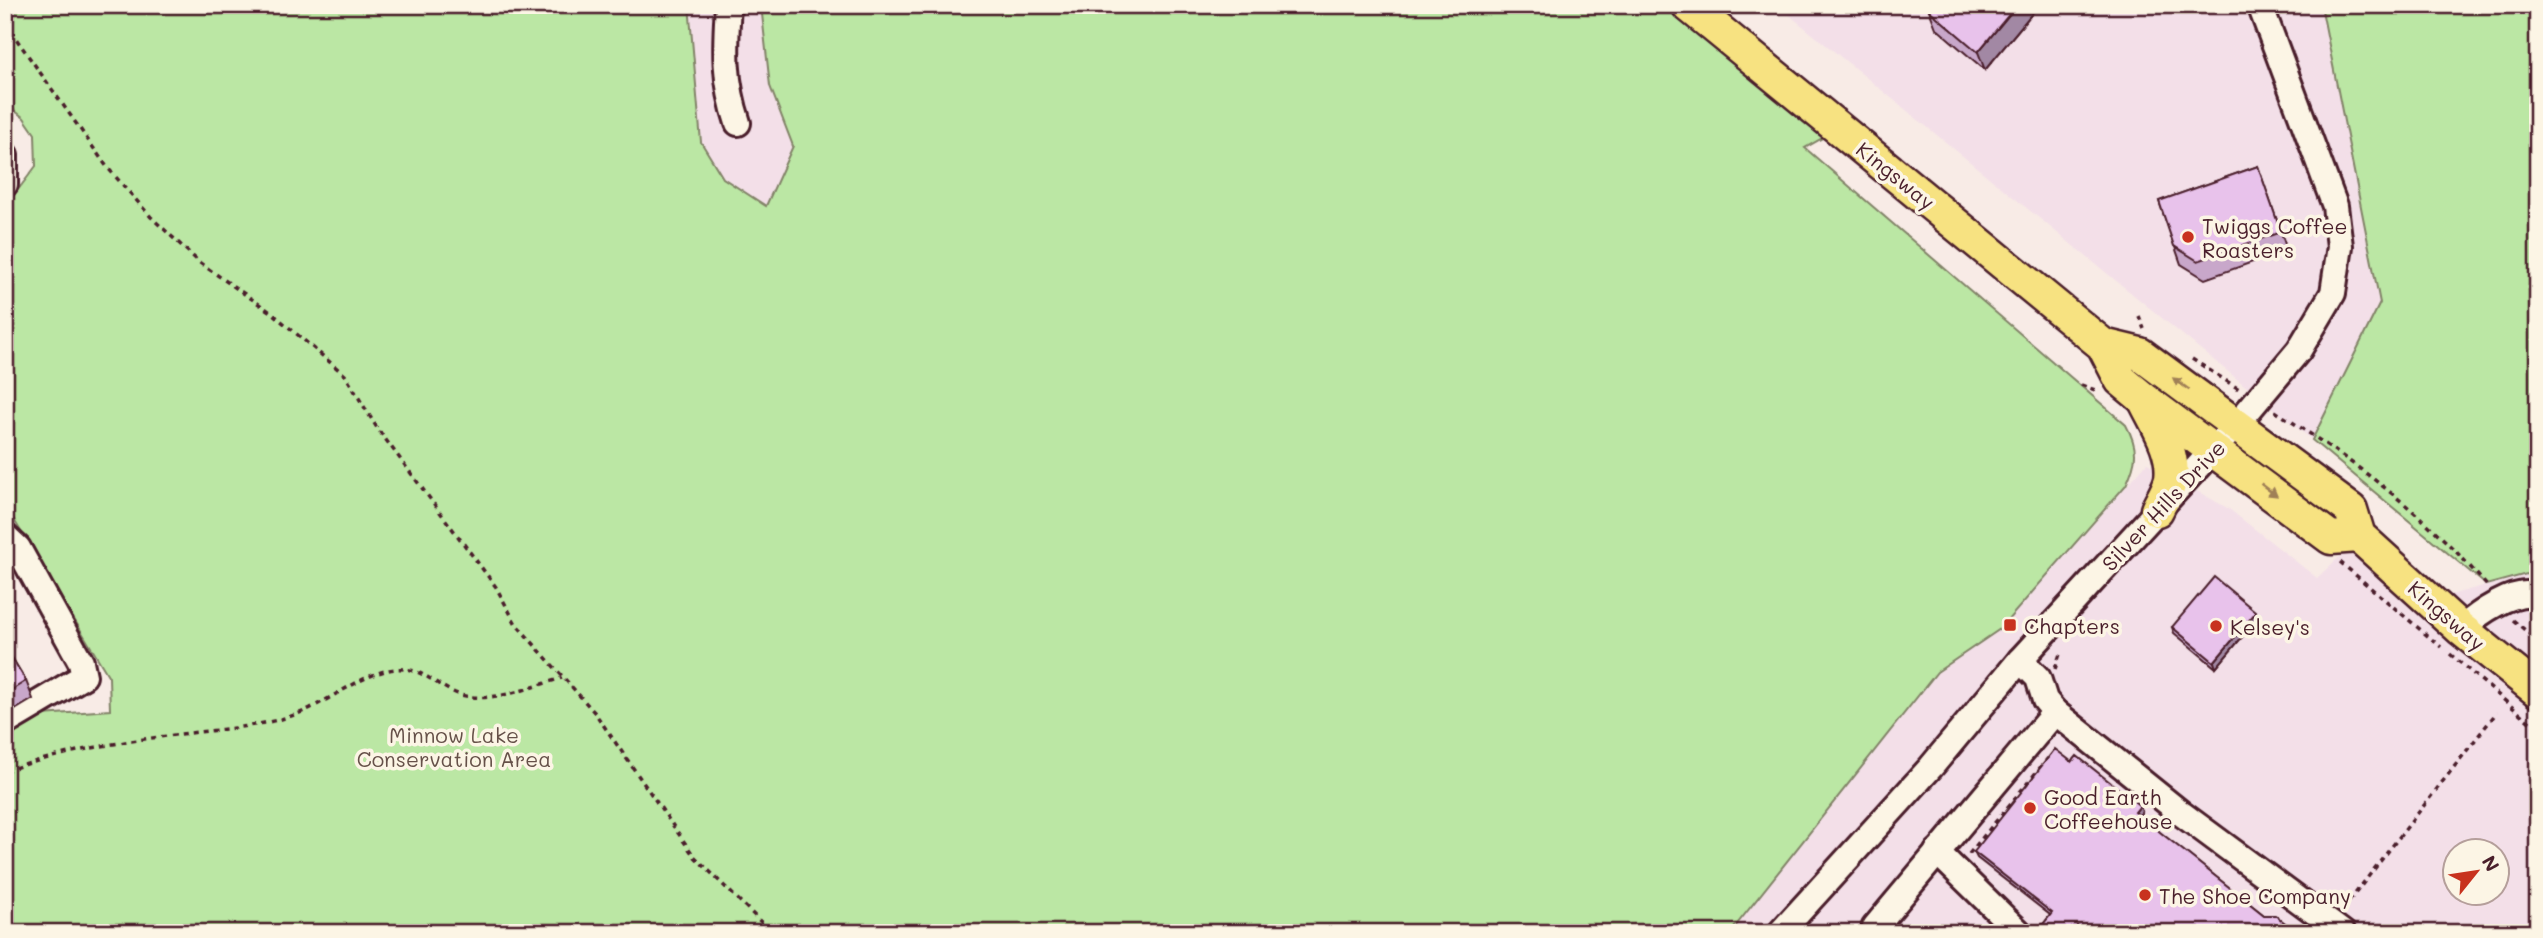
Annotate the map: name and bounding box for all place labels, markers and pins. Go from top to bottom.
place label: Twiggs Coffee Roasters [2202,212,2348,263]
marker: Twiggs Coffee Roasters [2180,229,2196,245]
place label: Chapters [2024,612,2120,639]
place label: Kelsey's [2230,613,2310,640]
marker: Chapters [2002,617,2018,633]
marker: Kelsey's [2208,618,2224,634]
place label: Good Earth Coffeehouse [2044,783,2173,834]
marker: Good Earth Coffeehouse [2022,800,2038,816]
place label: The Shoe Company [2159,882,2351,909]
marker: The Shoe Company [2137,887,2153,903]

